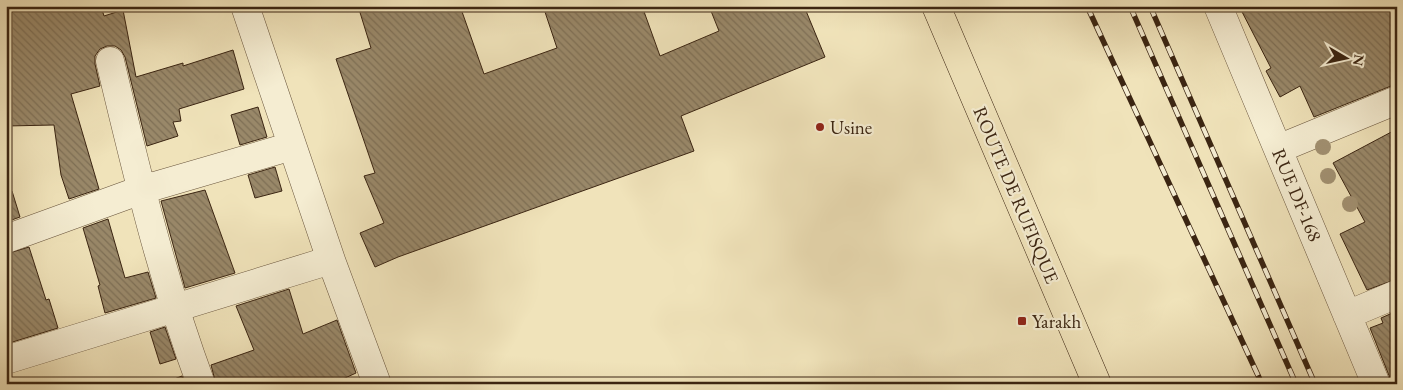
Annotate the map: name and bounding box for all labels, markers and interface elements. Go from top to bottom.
north arrow [1320,32,1370,82]
text: N [1349,53,1369,68]
street label: ROUTE DE RUFISQUE [967,103,1065,288]
place label: Usine [830,115,872,140]
marker: Usine [814,121,826,133]
street label: RUE DF-168 [1266,145,1328,245]
place label: Yarakh [1032,309,1082,334]
marker: Yarakh [1016,315,1028,327]

